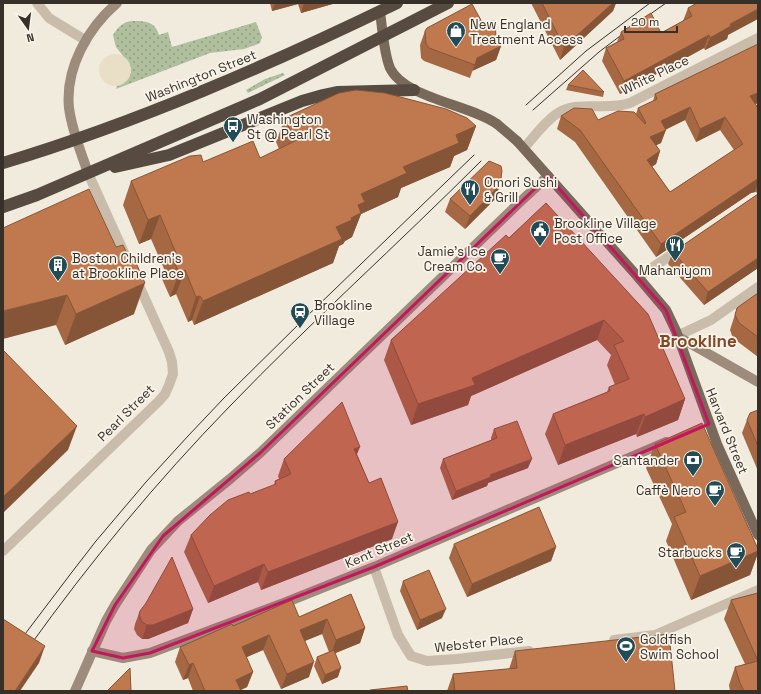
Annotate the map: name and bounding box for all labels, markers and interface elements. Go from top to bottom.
north arrow [8,8,48,48]
scale bar [625,8,677,34]
text: 20 m [631,14,659,30]
place label: New England Treatment Access [470,16,583,48]
shop icon: New England Treatment Access [445,20,467,48]
text: N [25,30,36,45]
street label: Washington Street [143,46,259,106]
street label: White Place [618,51,692,99]
place label: Washington St @ Pearl St [247,111,329,143]
bus stop icon: Washington St @ Pearl St [222,115,244,143]
place label: Omori Sushi & Grill [484,174,557,206]
restaurant icon: Omori Sushi & Grill [459,178,481,206]
place label: Brookline Village Post Office [554,215,656,247]
public building icon: Brookline Village Post Office [529,219,551,247]
restaurant icon: Mahaniyom [664,234,686,262]
place label: Jamie's Ice Cream Co. [417,243,486,275]
cafe icon: Jamie's Ice Cream Co. [489,247,511,275]
place label: Boston Children's at Brookline Place [72,250,184,282]
building icon: Boston Children's at Brookline Place [47,254,69,282]
place label: Mahaniyom [639,262,711,279]
place label: Brookline Village [314,297,372,329]
station icon: Brookline Village [289,301,311,329]
district label: Brookline [659,330,737,352]
street label: Station Street [262,359,338,433]
street label: Pearl Street [94,381,158,445]
street label: Harvard Street [702,385,752,477]
bank icon: Santander [682,449,704,477]
place label: Santander [613,452,679,469]
cafe icon: Caffè Nero [704,479,726,507]
place label: Caffè Nero [636,482,701,499]
street label: Kent Street [342,528,416,572]
cafe icon: Starbucks [725,541,747,569]
place label: Starbucks [658,544,722,561]
street label: Webster Place [434,630,524,656]
place label: Goldfish Swim School [640,631,719,663]
sports icon: Goldfish Swim School [615,635,637,663]

